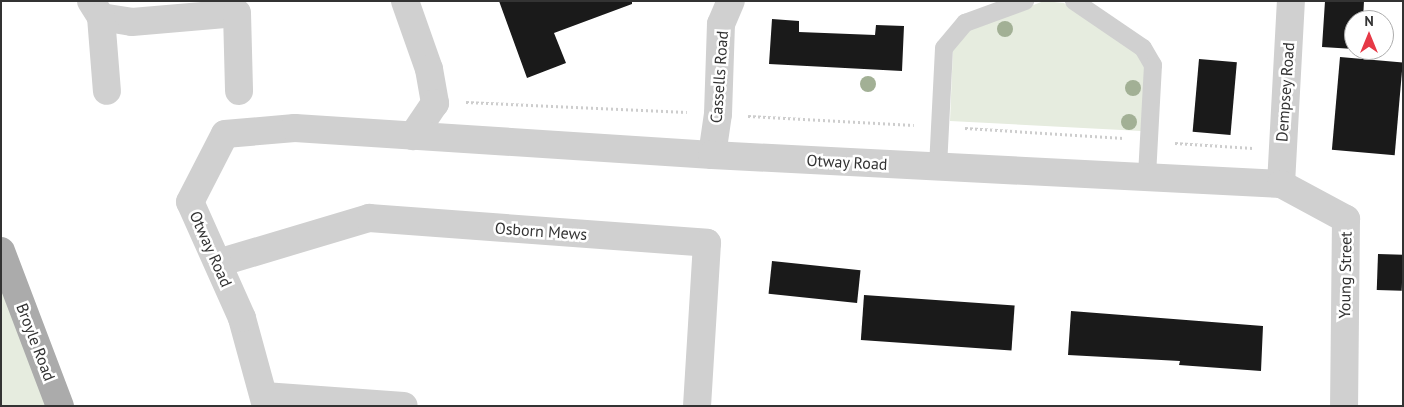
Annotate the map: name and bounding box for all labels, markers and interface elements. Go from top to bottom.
north arrow [1344,10,1394,60]
text: N [1364,12,1374,30]
street label: Cassells Road [706,30,732,124]
street label: Dempsey Road [1272,41,1298,143]
street label: Otway Road [806,150,888,174]
street label: Otway Road [186,208,236,290]
street label: Osborn Mews [494,218,588,244]
street label: Young Street [1335,231,1355,319]
street label: Broyle Road [12,300,60,384]

